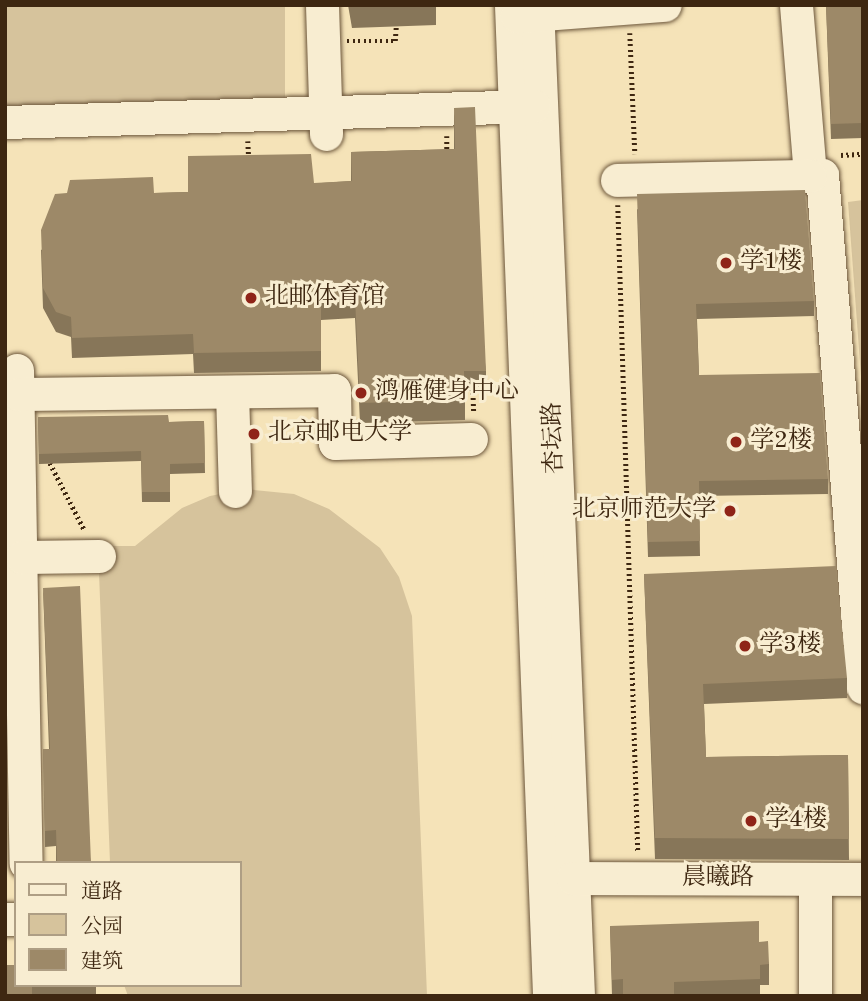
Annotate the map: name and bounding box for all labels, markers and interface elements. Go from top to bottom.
place label: 学1楼 [740,249,802,277]
marker: 学1楼 [718,255,734,271]
place label: 北邮体育馆 [265,284,385,312]
marker: 北邮体育馆 [243,290,259,306]
place label: 鸿雁健身中心 [375,379,519,407]
marker: 鸿雁健身中心 [353,385,369,401]
street label: 杏坛路 [539,402,571,474]
place label: 北京邮电大学 [268,420,412,448]
marker: 北京邮电大学 [246,426,262,442]
place label: 学2楼 [750,428,812,456]
marker: 学2楼 [728,434,744,450]
place label: 北京师范大学 [572,497,716,525]
marker: 北京师范大学 [722,503,738,519]
place label: 学3楼 [759,632,821,660]
marker: 学3楼 [737,638,753,654]
place label: 学4楼 [765,807,827,835]
marker: 学4楼 [743,813,759,829]
legend [14,861,242,987]
street label: 晨曦路 [682,865,754,893]
text: 道路 [81,882,123,903]
text: 公园 [81,917,123,938]
text: 建筑 [81,952,123,973]

